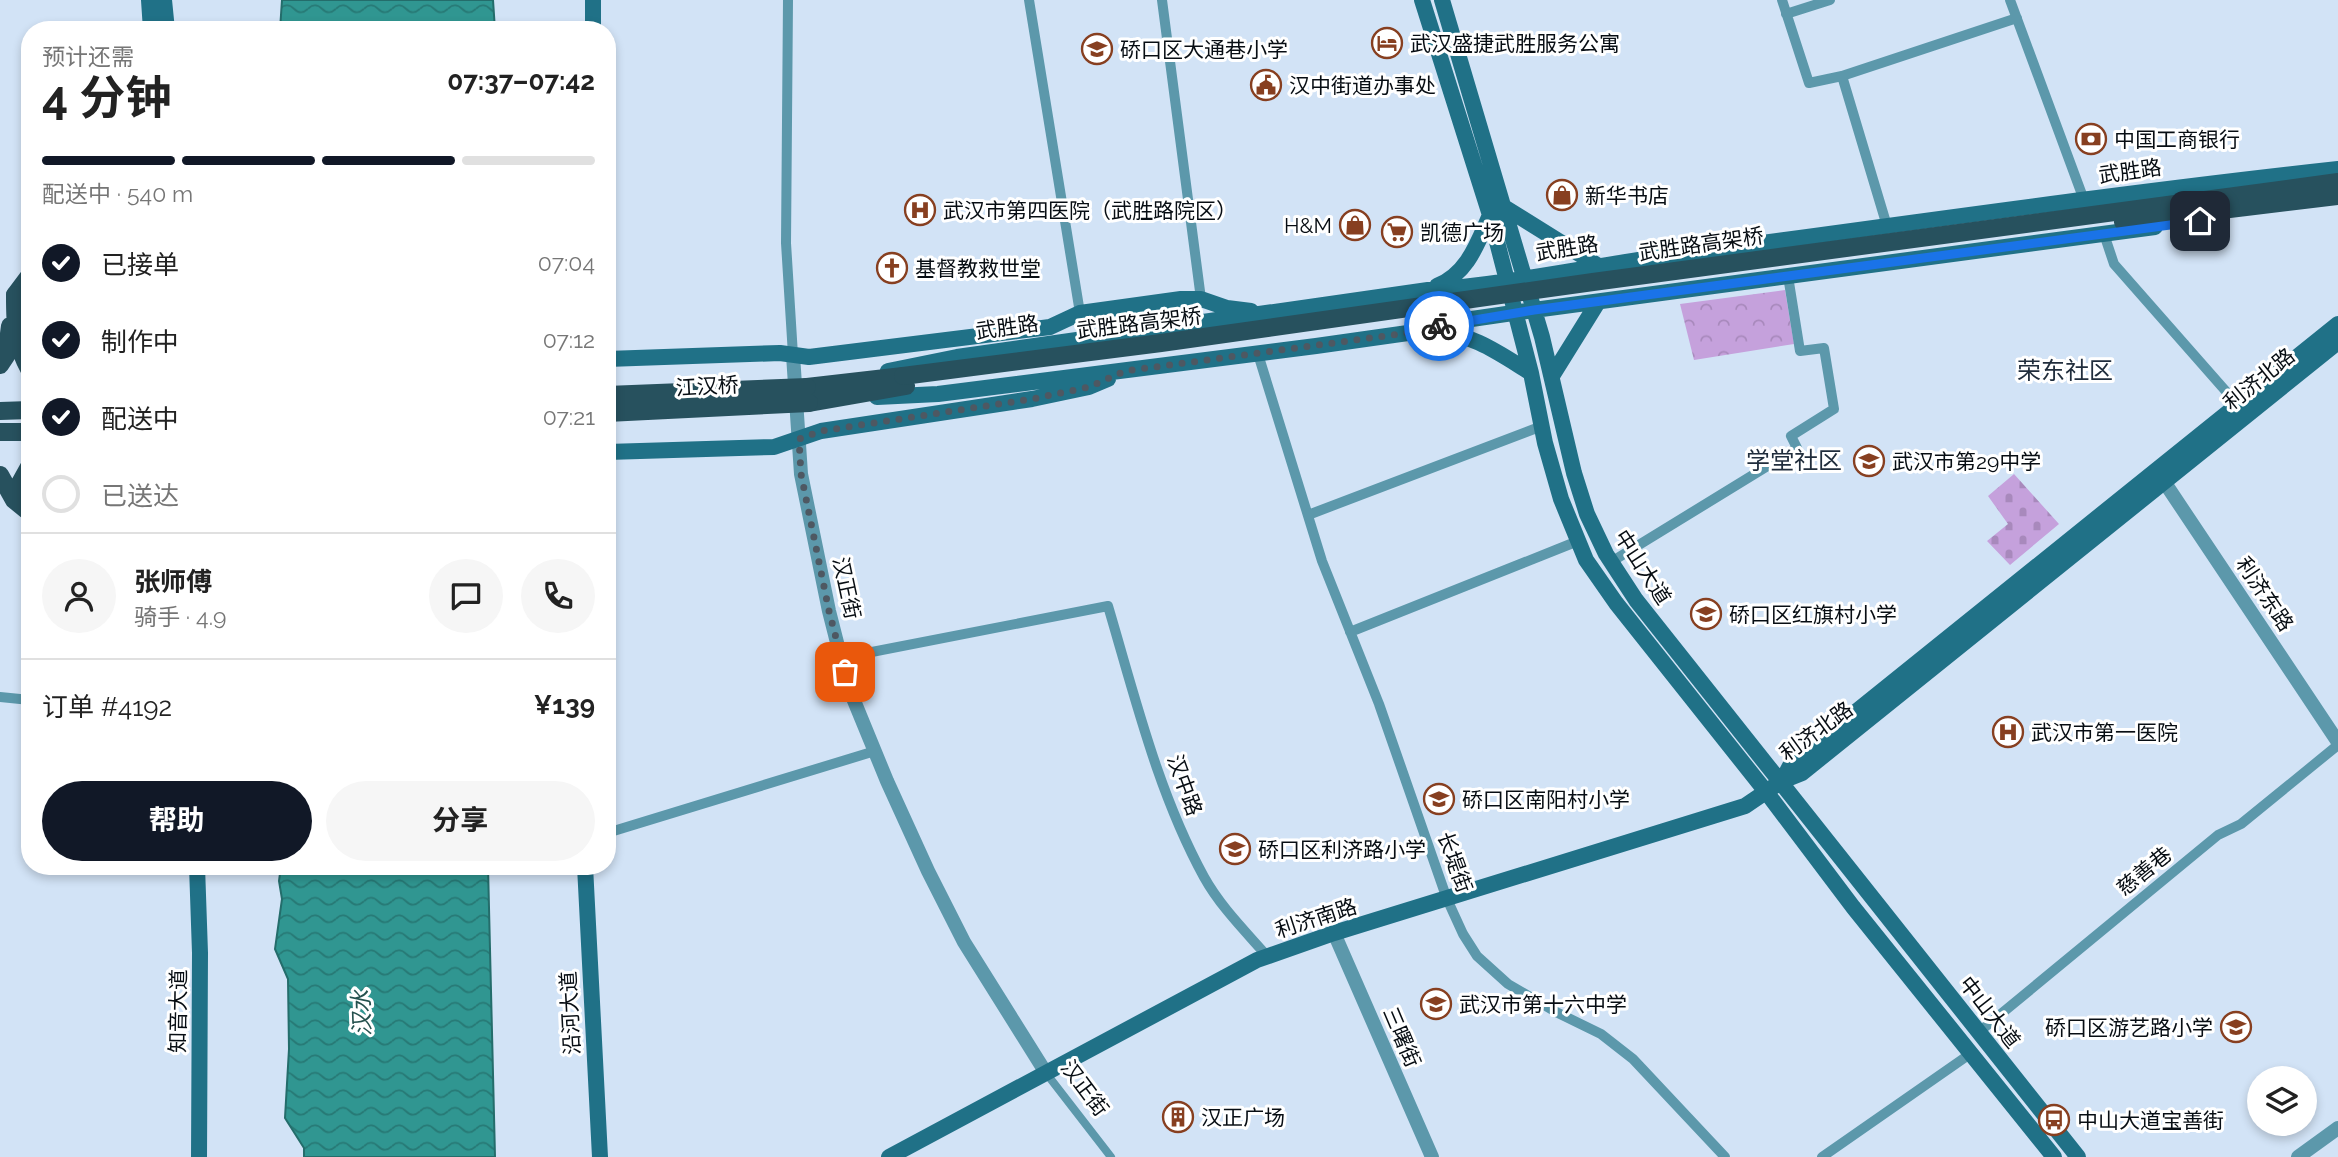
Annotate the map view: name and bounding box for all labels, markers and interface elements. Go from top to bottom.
hotel icon: 武汉盛捷武胜服务公寓 [1370,26,1404,60]
place label: 武汉盛捷武胜服务公寓 [1410,31,1620,56]
school or university icon: 硚口区大通巷小学 [1080,32,1114,66]
place label: 硚口区大通巷小学 [1120,37,1288,62]
text: 预计还需 [42,43,134,70]
text: 07:37–07:42 [447,66,595,96]
public building icon: 汉中街道办事处 [1249,68,1283,102]
text: 4 分钟 [42,71,171,125]
place label: 汉中街道办事处 [1289,73,1436,98]
bank icon: 中国工商银行 [2074,122,2108,156]
place label: 中国工商银行 [2114,127,2240,152]
street label: 武胜路 [2097,154,2163,188]
shop icon: 新华书店 [1545,178,1579,212]
text: 配送中 · 540 m [42,180,193,207]
place label: 新华书店 [1585,183,1669,208]
pin [2170,191,2230,251]
hospital icon: 武汉市第四医院（武胜路院区） [903,193,937,227]
place label: 武汉市第四医院（武胜路院区） [943,198,1237,223]
icon: home [2181,202,2219,240]
shop icon: H&M [1338,208,1372,242]
place label: H&M [1284,213,1332,238]
supermarket icon: 凯德广场 [1380,215,1414,249]
place label: 凯德广场 [1420,220,1504,245]
street label: 武胜路高架桥 [1637,223,1765,265]
street label: 武胜路 [1534,231,1600,265]
icon: check [42,244,80,282]
text: 07:04 [538,249,595,276]
text: 已接单 [101,250,179,280]
church icon: 基督教救世堂 [875,251,909,285]
place label: 基督教救世堂 [915,256,1041,281]
courier [1404,291,1474,361]
street label: 武胜路高架桥 [1075,303,1203,343]
icon: bike [1420,307,1458,345]
street label: 武胜路 [974,310,1040,344]
icon: check [42,321,80,359]
text: 07:12 [543,326,595,353]
text: 制作中 [101,327,179,357]
street label: 利济北路 [2218,343,2300,415]
district label: 荣东社区 [2017,356,2113,385]
street label: 江汉桥 [675,372,739,400]
icon: check [42,398,80,436]
text: 07:21 [543,403,595,430]
text: 配送中 [101,404,179,434]
school or university icon: 武汉市第29中学 [1852,444,1886,478]
district label: 学堂社区 [1746,446,1842,475]
place label: 武汉市第29中学 [1892,449,2041,474]
text: 已送达 [101,481,179,511]
street label: 中山大道 [1610,525,1676,609]
street label: 利济东路 [2231,552,2299,636]
street label: 汉正街 [828,555,866,621]
button: person [42,559,116,633]
button: chat [429,559,503,633]
button: phone [521,559,595,633]
text: 张师傅 [134,567,212,597]
school or university icon: 硚口区红旗村小学 [1689,597,1723,631]
place label: 硚口区红旗村小学 [1729,602,1897,627]
text: 骑手 · 4.9 [134,603,226,630]
pin [815,642,875,702]
icon: bag [826,653,864,691]
text: ¥139 [534,690,595,720]
text: 订单 #4192 [42,692,172,722]
street label: 利济北路 [1775,696,1857,766]
hospital icon: 武汉市第一医院 [1991,715,2025,749]
place label: 武汉市第一医院 [2031,720,2178,745]
street label: 汉中路 [1162,751,1208,819]
button: 帮助 [42,781,312,861]
button: 分享 [326,781,595,861]
school or university icon: 硚口区南阳村小学 [1422,782,1456,816]
place label: 硚口区南阳村小学 [1462,787,1630,812]
street label: 长堤街 [1432,828,1478,896]
school or university icon: 硚口区利济路小学 [1218,832,1252,866]
place label: 硚口区利济路小学 [1258,837,1426,862]
street label: 慈善巷 [2112,841,2176,901]
street label: 利济南路 [1272,893,1360,943]
street label: 知音大道 [165,969,191,1053]
street label: 沿河大道 [555,970,585,1056]
street label: 中山大道 [1954,971,2026,1053]
school or university icon: 武汉市第十六中学 [1419,987,1453,1021]
water label: 汉水 [347,989,375,1036]
place label: 武汉市第十六中学 [1459,992,1627,1017]
street label: 三曙街 [1378,1003,1426,1071]
school or university icon: 硚口区游艺路小学 [2219,1010,2253,1044]
place label: 硚口区游艺路小学 [2045,1015,2213,1040]
street label: 汉正街 [1056,1055,1114,1121]
map controls [2247,1066,2317,1136]
button: layers [2247,1066,2317,1136]
building icon: 汉正广场 [1161,1100,1195,1134]
bus stop icon: 中山大道宝善街 [2037,1103,2071,1137]
place label: 汉正广场 [1201,1105,1285,1130]
place label: 中山大道宝善街 [2077,1108,2224,1133]

